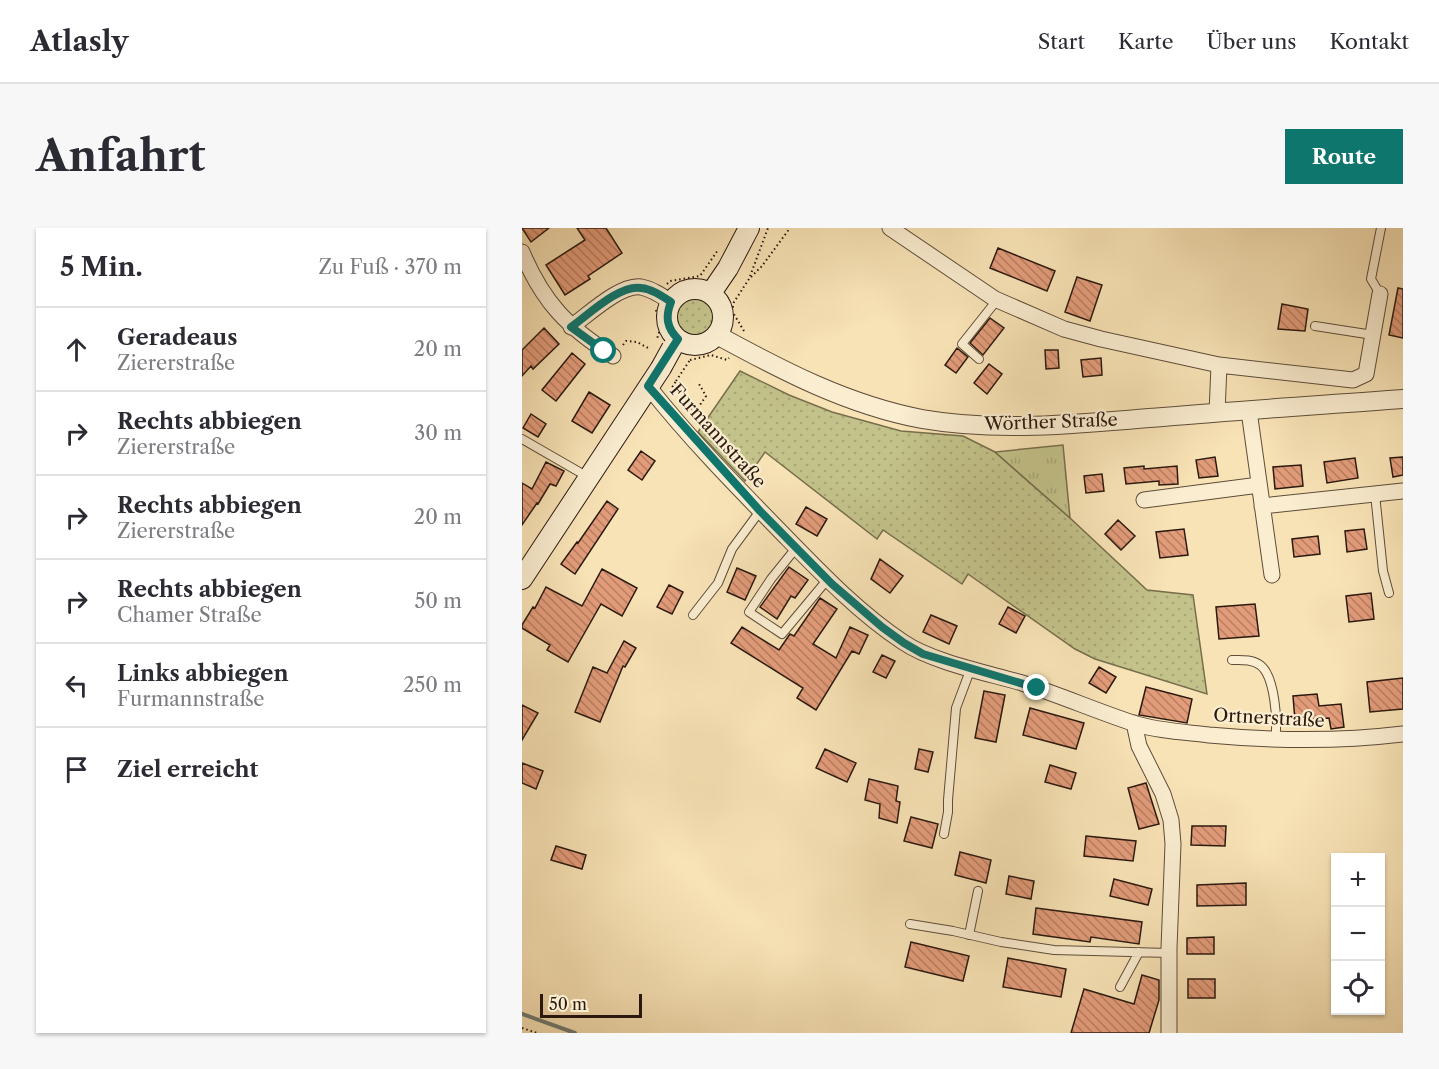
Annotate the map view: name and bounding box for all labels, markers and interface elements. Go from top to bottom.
text: Atlasly [30,24,129,58]
text: Start [1038,29,1085,54]
text: Karte [1118,29,1174,54]
text: Über uns [1207,29,1296,54]
text: Kontakt [1329,29,1409,54]
button: Route [1285,129,1403,184]
text: Anfahrt [36,130,205,182]
text: 5 Min. [60,251,143,283]
text: Zu Fuß · 370 m [318,255,462,279]
text: Geradeaus [117,324,237,351]
icon: ahead [60,333,93,366]
text: 20 m [414,337,462,361]
route start [590,337,616,363]
text: Ziererstraße [117,351,235,375]
street label: Furmannstraße [665,379,771,493]
text: Rechts abbiegen [117,408,302,435]
street label: Wörther Straße [983,409,1118,435]
icon: right [60,417,93,450]
text: 30 m [414,421,462,445]
text: Ziererstraße [117,435,235,459]
text: Rechts abbiegen [117,492,302,519]
icon: right [60,501,93,534]
text: 20 m [414,505,462,529]
text: Ziererstraße [117,519,235,543]
text: Rechts abbiegen [117,576,302,603]
icon: right [60,585,93,618]
text: 50 m [415,589,462,613]
text: Chamer Straße [117,603,262,627]
text: Links abbiegen [117,660,289,687]
icon: left [60,669,93,702]
text: 250 m [403,673,462,697]
route end [1023,674,1049,700]
text: Furmannstraße [117,687,265,711]
street label: Ortnerstraße [1213,704,1325,732]
icon: arrive [60,753,93,786]
text: Ziel erreicht [117,756,258,783]
map controls [1331,853,1385,1015]
button: + [1331,853,1385,907]
button: − [1331,907,1385,961]
button: locate [1331,961,1385,1015]
scale bar [540,991,642,1018]
text: 50 m [549,994,587,1014]

